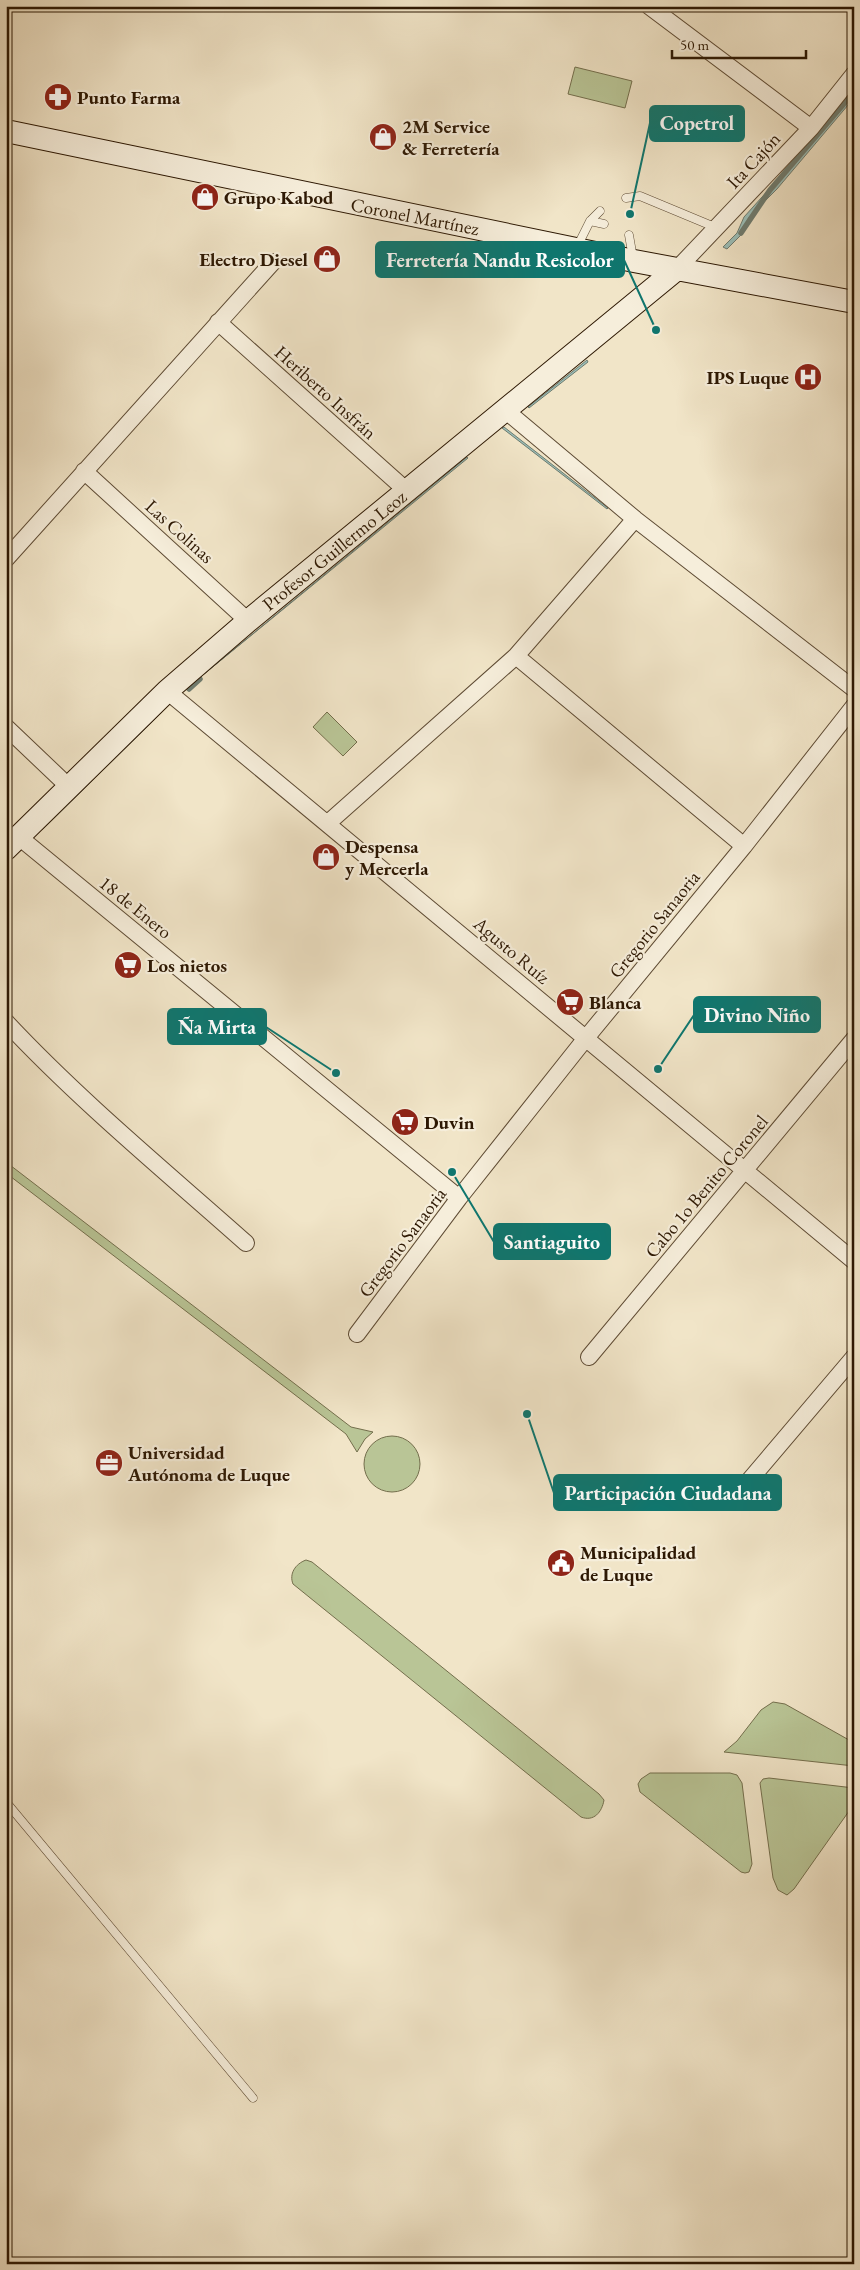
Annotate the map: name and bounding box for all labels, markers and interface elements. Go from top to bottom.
scale bar [672,28,806,60]
text: 50 m [680,35,709,54]
pharmacy icon: Punto Farma [43,82,73,112]
place label: Punto Farma [77,85,181,110]
callout: Copetrol [650,106,744,141]
text: Copetrol [660,110,735,136]
place label: 2M Service & Ferretería [402,114,500,161]
shop icon: 2M Service & Ferretería [368,122,398,152]
street label: Ita Cajón [721,127,786,194]
shop icon: Grupo Kabod [190,182,220,212]
place label: Grupo Kabod [224,185,334,210]
street label: Coronel Martínez [349,192,482,241]
callout: Ferretería Nandu Resicolor [376,242,624,277]
shop icon: Electro Diesel [312,244,342,274]
place label: Electro Diesel [199,247,309,272]
text: Ferretería Nandu Resicolor [386,247,615,273]
street label: Heriberto Insfrán [269,340,382,445]
hospital icon: IPS Luque [793,362,823,392]
place label: IPS Luque [706,365,789,390]
street label: Profesor Guillermo Leoz [257,484,412,616]
street label: Las Colinas [140,494,219,569]
place label: Despensa y Mercerla [345,834,429,881]
shop icon: Despensa y Mercerla [311,842,341,872]
street label: Gregorio Sanaoria [603,865,706,983]
street label: 18 de Enero [94,870,177,944]
street label: Agusto Ruíz [468,911,556,990]
supermarket icon: Los nietos [113,950,143,980]
place label: Los nietos [147,953,227,978]
supermarket icon: Blanca [555,987,585,1017]
place label: Blanca [589,990,642,1015]
callout: Divino Niño [694,997,820,1032]
text: Divino Niño [704,1002,810,1028]
callout: Ña Mirta [168,1009,266,1044]
text: Ña Mirta [178,1014,256,1040]
supermarket icon: Duvin [390,1107,420,1137]
street label: Cabo 1o Benito Coronel [639,1109,774,1263]
place label: Duvin [424,1110,475,1135]
street label: Gregorio Sanaoria [353,1182,452,1302]
callout: Santiaguito [494,1224,610,1259]
text: Santiaguito [504,1229,600,1255]
place label: Universidad Autónoma de Luque [127,1440,290,1487]
office icon: Universidad Autónoma de Luque [94,1448,124,1478]
callout: Participación Ciudadana [554,1475,781,1510]
text: Participación Ciudadana [565,1480,772,1506]
place label: Municipalidad de Luque [580,1540,697,1587]
public building icon: Municipalidad de Luque [546,1548,576,1578]

